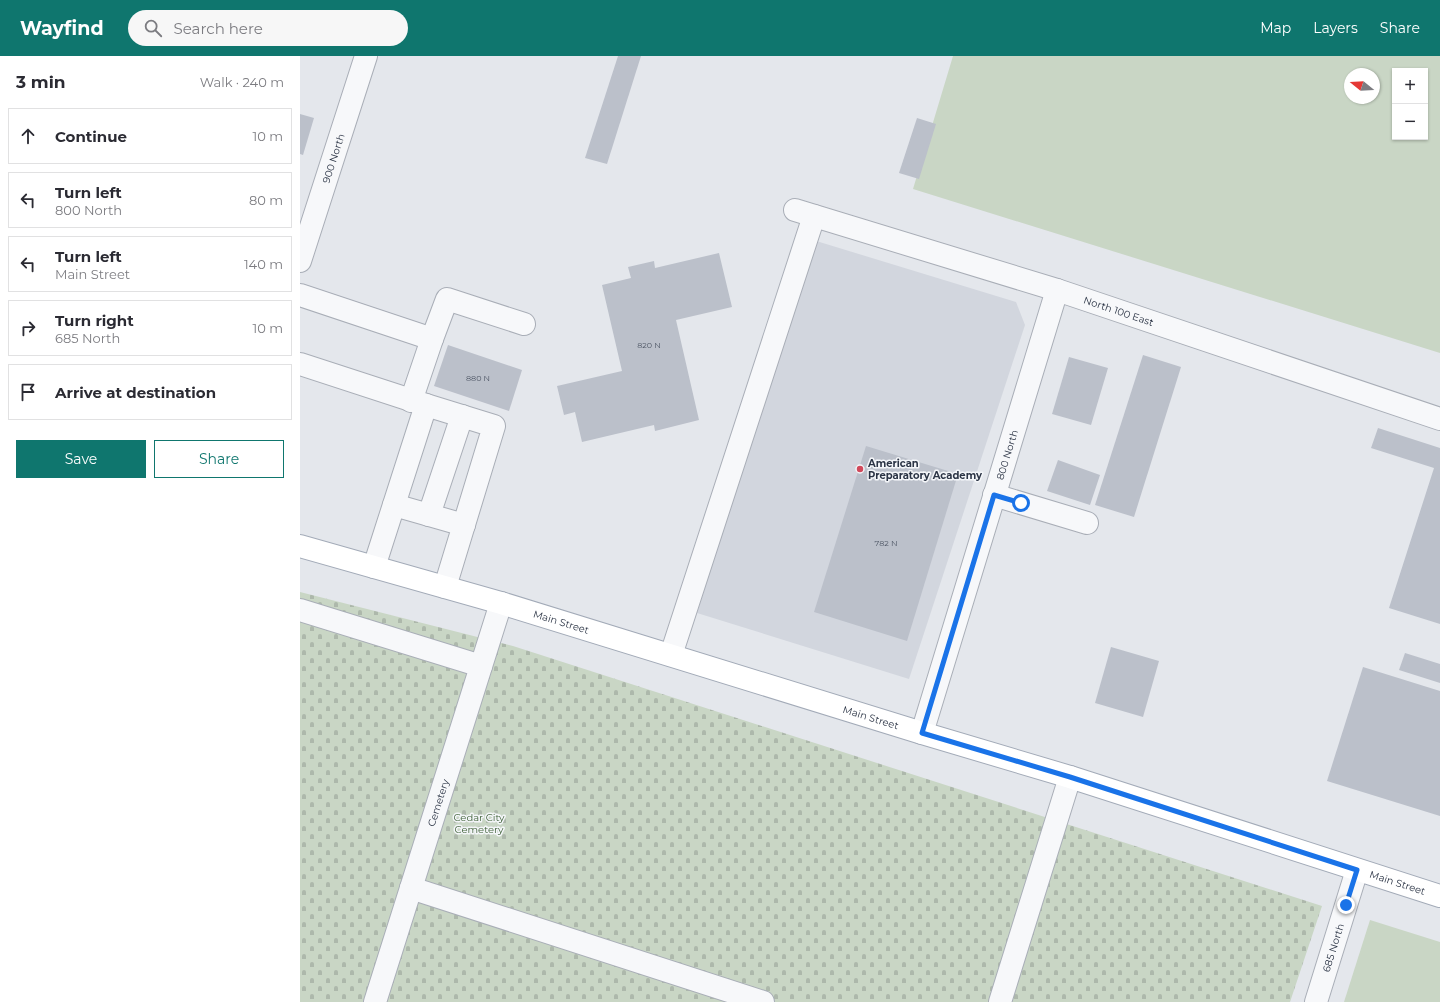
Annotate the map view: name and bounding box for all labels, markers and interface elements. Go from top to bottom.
search box [128,10,408,46]
text: Wayfind [20,17,104,40]
icon: search [142,17,164,39]
text: Search here [174,19,263,38]
text: Map [1260,19,1291,37]
text: Layers [1313,19,1358,37]
text: Share [1380,19,1420,37]
north arrow [1344,68,1380,104]
map controls [1392,68,1428,140]
button: + [1392,68,1428,104]
text: 3 min [16,72,66,92]
text: Walk · 240 m [200,74,284,90]
button: − [1392,104,1428,140]
icon: ahead [17,125,39,147]
text: Continue [55,127,127,146]
text: 10 m [253,128,283,144]
street label: 900 North [319,132,347,185]
text: Turn left [55,183,122,202]
icon: left [17,189,39,211]
text: 80 m [249,192,283,208]
text: 800 North [55,202,122,218]
text: Turn left [55,247,122,266]
icon: left [17,253,39,275]
text: 140 m [244,256,283,272]
text: Main Street [55,266,130,282]
street label: North 100 East [1082,293,1155,329]
text: Turn right [55,311,134,330]
icon: right [17,317,39,339]
text: 10 m [253,320,283,336]
text: 685 North [55,330,120,346]
house number: 820 N [637,340,661,350]
house number: 880 N [466,373,490,383]
icon: arrive [17,381,39,403]
text: Arrive at destination [55,383,216,402]
street label: 800 North [993,428,1021,481]
button: Save [16,440,146,478]
button: Share [154,440,284,478]
place label: American Preparatory Academy [867,457,983,482]
marker: American Preparatory Academy [855,464,865,474]
route start [1012,494,1030,512]
house number: 782 N [875,538,897,548]
street label: Main Street [532,607,591,636]
street label: Main Street [841,702,900,732]
street label: Cemetery [424,777,452,828]
park label: Cedar City Cemetery [453,811,505,836]
street label: Main Street [1368,867,1427,897]
route end [1337,896,1355,914]
street label: 685 North [1319,922,1347,973]

